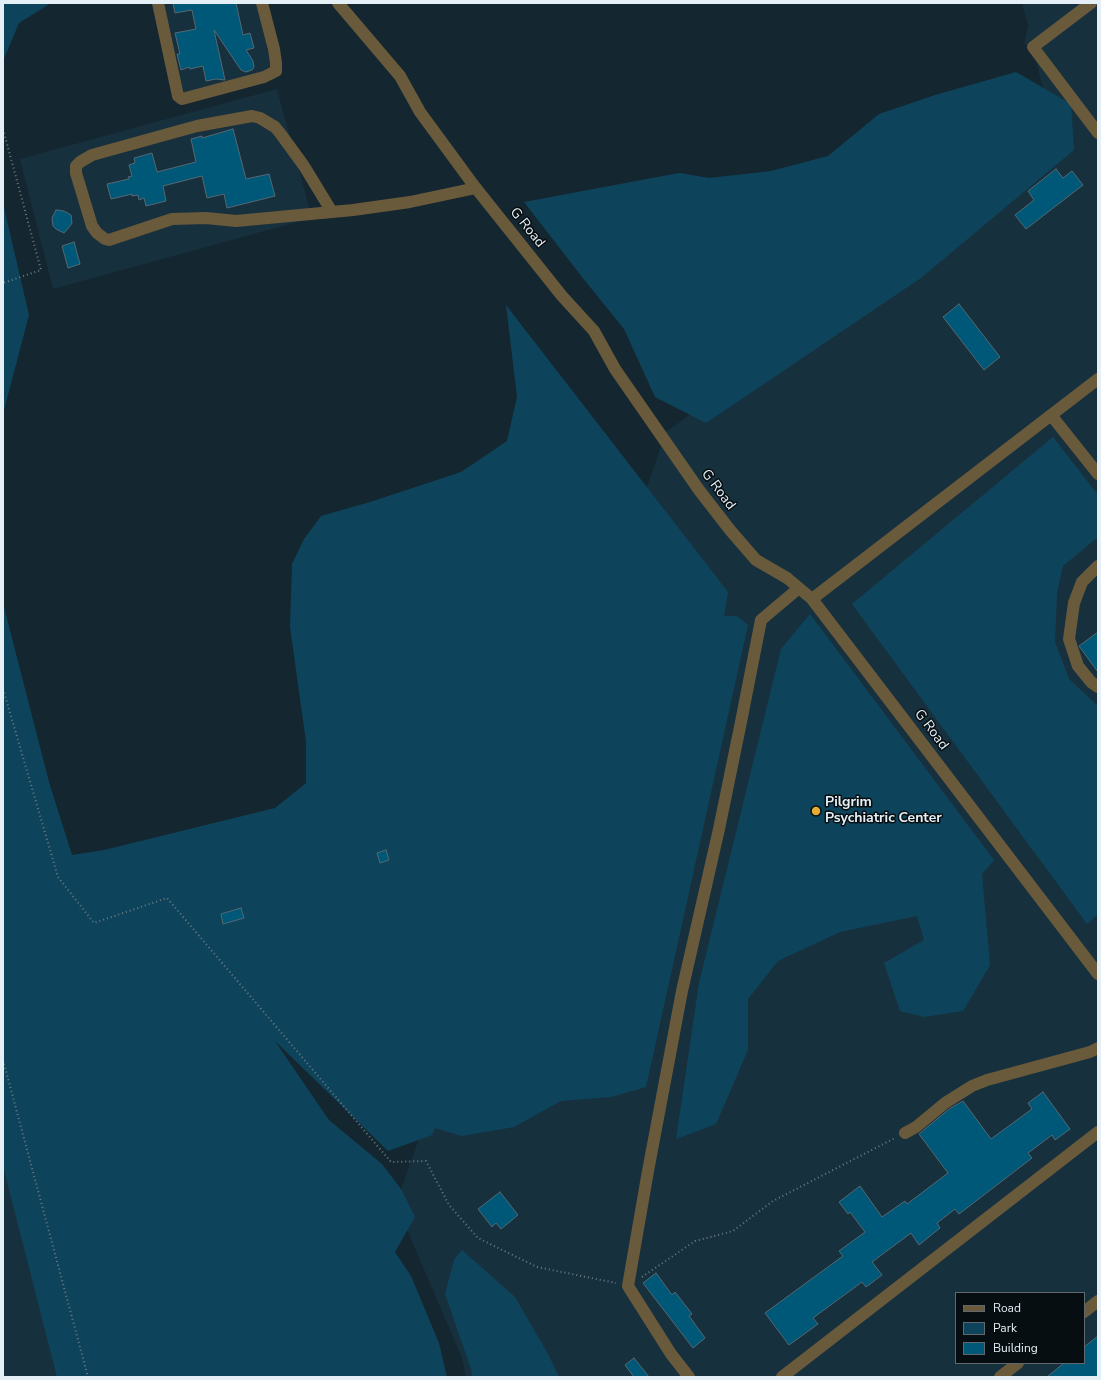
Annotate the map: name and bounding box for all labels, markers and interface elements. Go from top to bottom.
street label: G Road [506,205,548,251]
street label: G Road [697,466,739,514]
street label: G Road [910,706,952,754]
place label: Pilgrim Psychiatric Center [825,795,942,828]
marker: Pilgrim Psychiatric Center [810,805,822,817]
legend [955,1292,1085,1364]
text: Road [993,1300,1021,1316]
text: Park [993,1320,1017,1336]
text: Building [993,1340,1038,1356]

